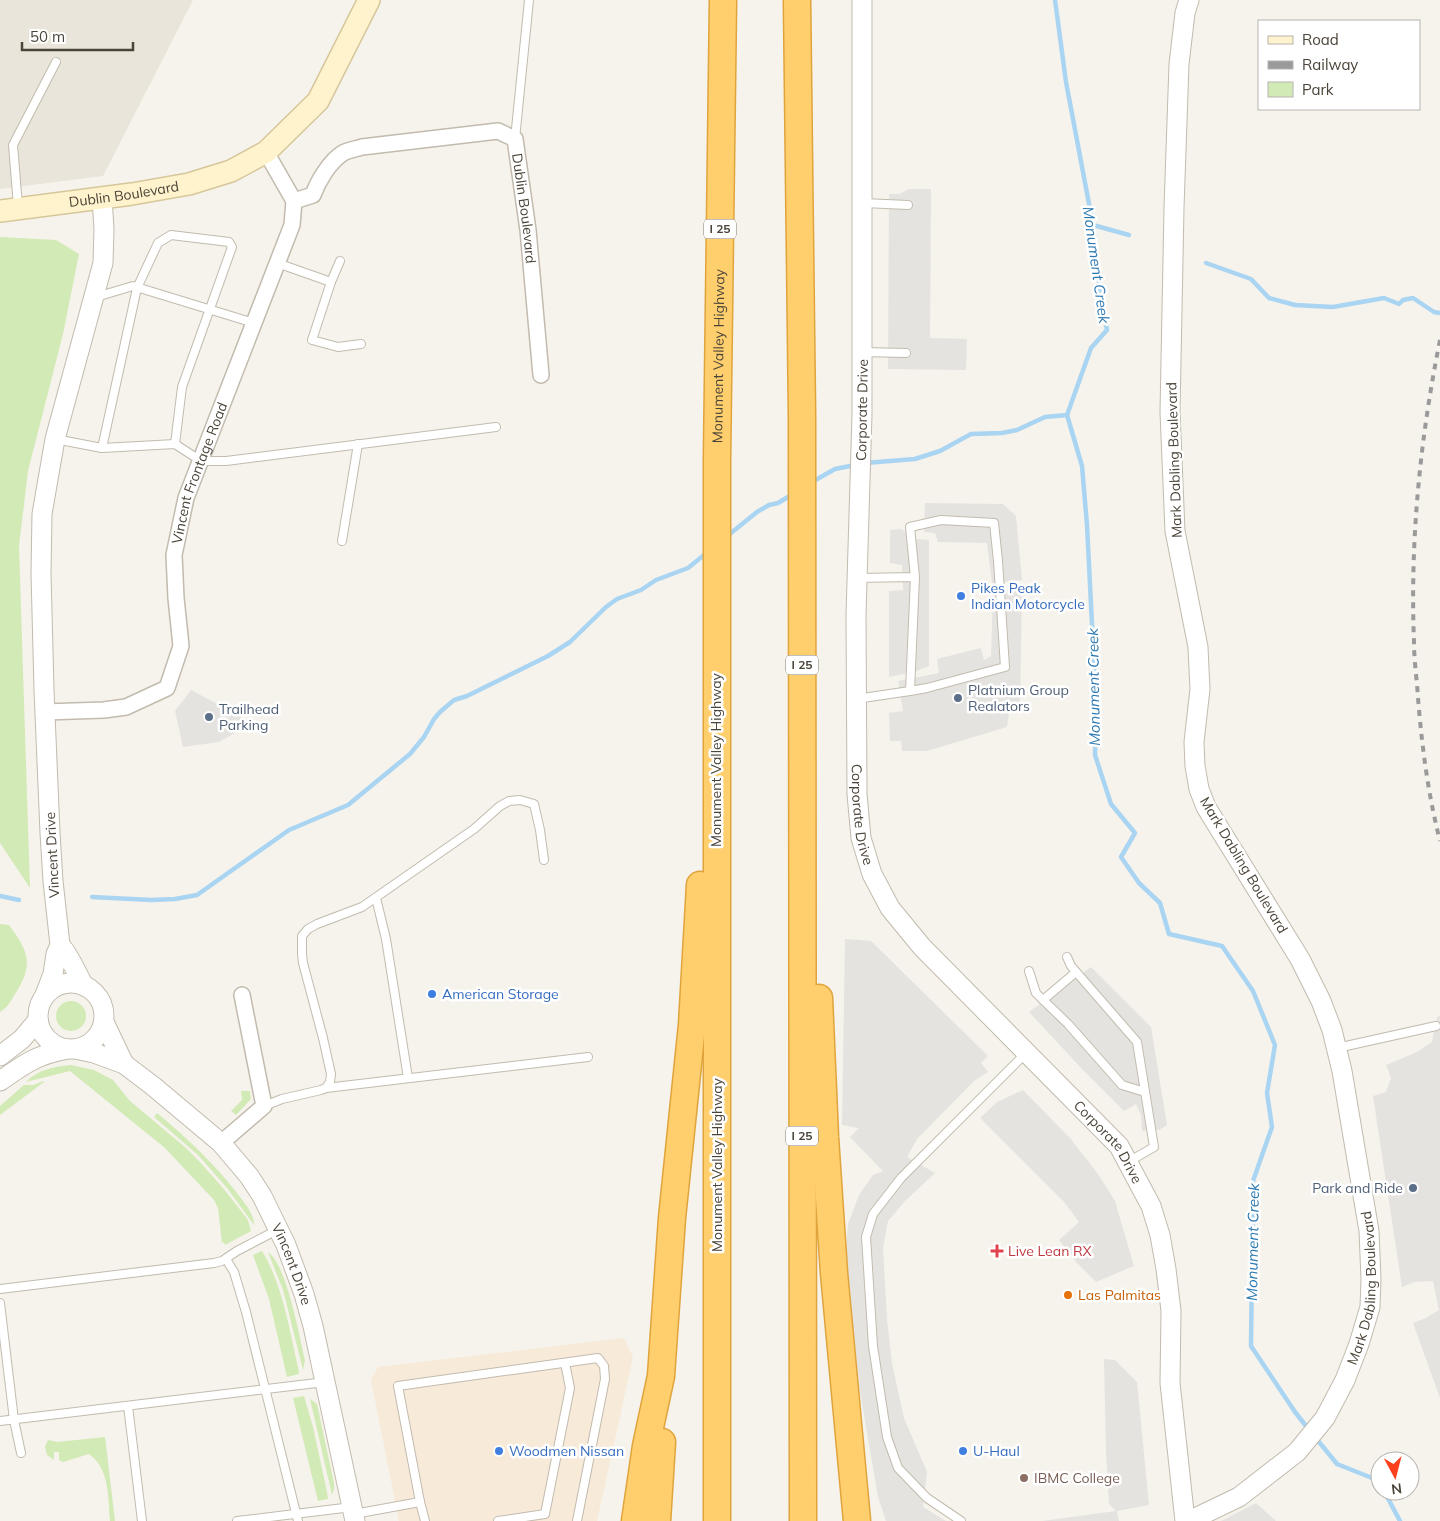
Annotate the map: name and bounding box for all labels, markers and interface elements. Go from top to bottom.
scale bar [22,20,134,52]
legend [1258,20,1420,110]
text: 50 m [30,27,65,46]
text: Road [1302,30,1339,49]
text: Railway [1302,55,1358,74]
text: Park [1302,80,1334,99]
street label: Dublin Boulevard [508,152,540,264]
street label: Dublin Boulevard [68,177,180,211]
water label: Monument Creek [1079,205,1114,326]
road number: I 25 [704,220,736,238]
street label: Monument Valley Highway [708,268,728,443]
street label: Corporate Drive [852,359,872,461]
street label: Mark Dabling Boulevard [1162,382,1186,538]
street label: Vincent Frontage Road [168,399,231,546]
place label: Pikes Peak Indian Motorcycle [971,579,1085,613]
marker: Pikes Peak Indian Motorcycle [955,590,967,602]
water label: Monument Creek [1083,627,1104,746]
road number: I 25 [786,656,818,674]
street label: Monument Valley Highway [707,672,725,847]
place label: Platnium Group Realators [968,681,1069,715]
marker: Platnium Group Realators [952,692,964,704]
place label: Trailhead Parking [219,700,279,734]
marker: Trailhead Parking [203,711,215,723]
street label: Corporate Drive [848,764,878,867]
street label: Mark Dabling Boulevard [1196,793,1292,937]
street label: Vincent Drive [41,811,63,899]
place label: American Storage [442,985,559,1003]
marker: American Storage [426,988,438,1000]
street label: Monument Valley Highway [708,1077,726,1252]
street label: Corporate Drive [1070,1096,1146,1187]
road number: I 25 [786,1126,818,1146]
place label: Park and Ride [1312,1179,1403,1197]
water label: Monument Creek [1242,1182,1263,1301]
marker: Park and Ride [1407,1182,1419,1194]
street label: Mark Dabling Boulevard [1343,1210,1380,1367]
street label: Vincent Drive [268,1220,316,1307]
place label: Live Lean RX [1008,1242,1092,1260]
marker: Live Lean RX [990,1244,1004,1258]
place label: Las Palmitas [1078,1286,1161,1304]
marker: Las Palmitas [1062,1289,1074,1301]
place label: Woodmen Nissan [509,1442,624,1460]
place label: U-Haul [973,1442,1020,1460]
marker: Woodmen Nissan [493,1445,505,1457]
marker: U-Haul [957,1445,969,1457]
north arrow [1370,1451,1420,1501]
place label: IBMC College [1034,1469,1120,1487]
marker: IBMC College [1018,1472,1030,1484]
text: N [1390,1479,1403,1498]

